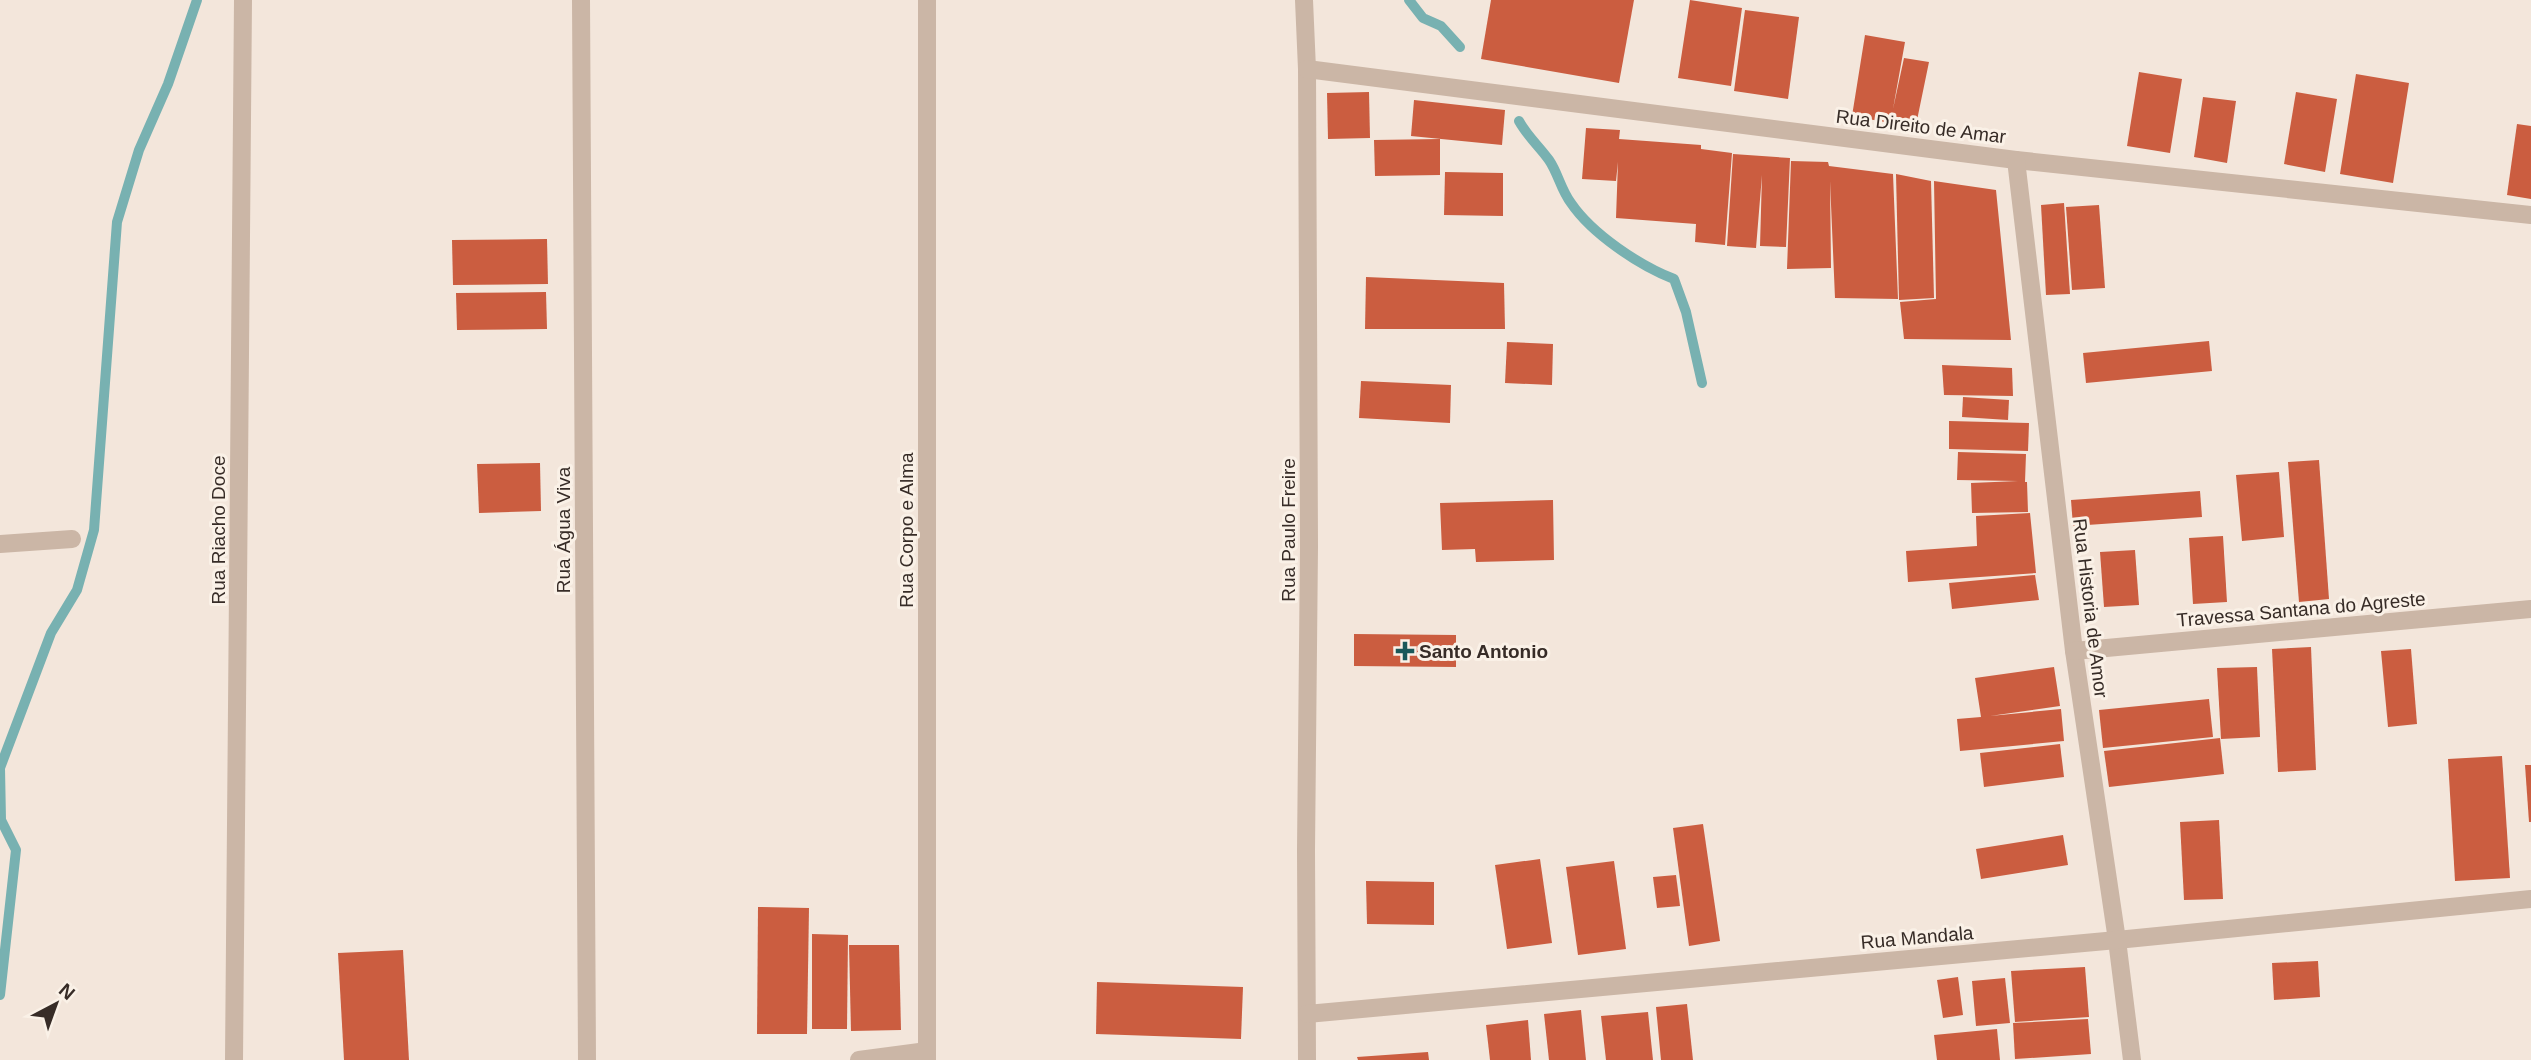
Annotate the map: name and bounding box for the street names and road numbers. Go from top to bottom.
street label: Rua Direito de Amar [1835,106,2008,147]
street label: Rua Corpo e Alma [896,452,917,608]
street label: Rua Riacho Doce [208,456,229,604]
street label: Rua Paulo Freire [1278,458,1299,602]
street label: Rua Água Viva [553,466,574,593]
street label: Rua Historia de Amor [2069,517,2112,700]
street label: Travessa Santana do Agreste [2176,588,2426,631]
street label: Rua Mandala [1860,922,1975,953]

